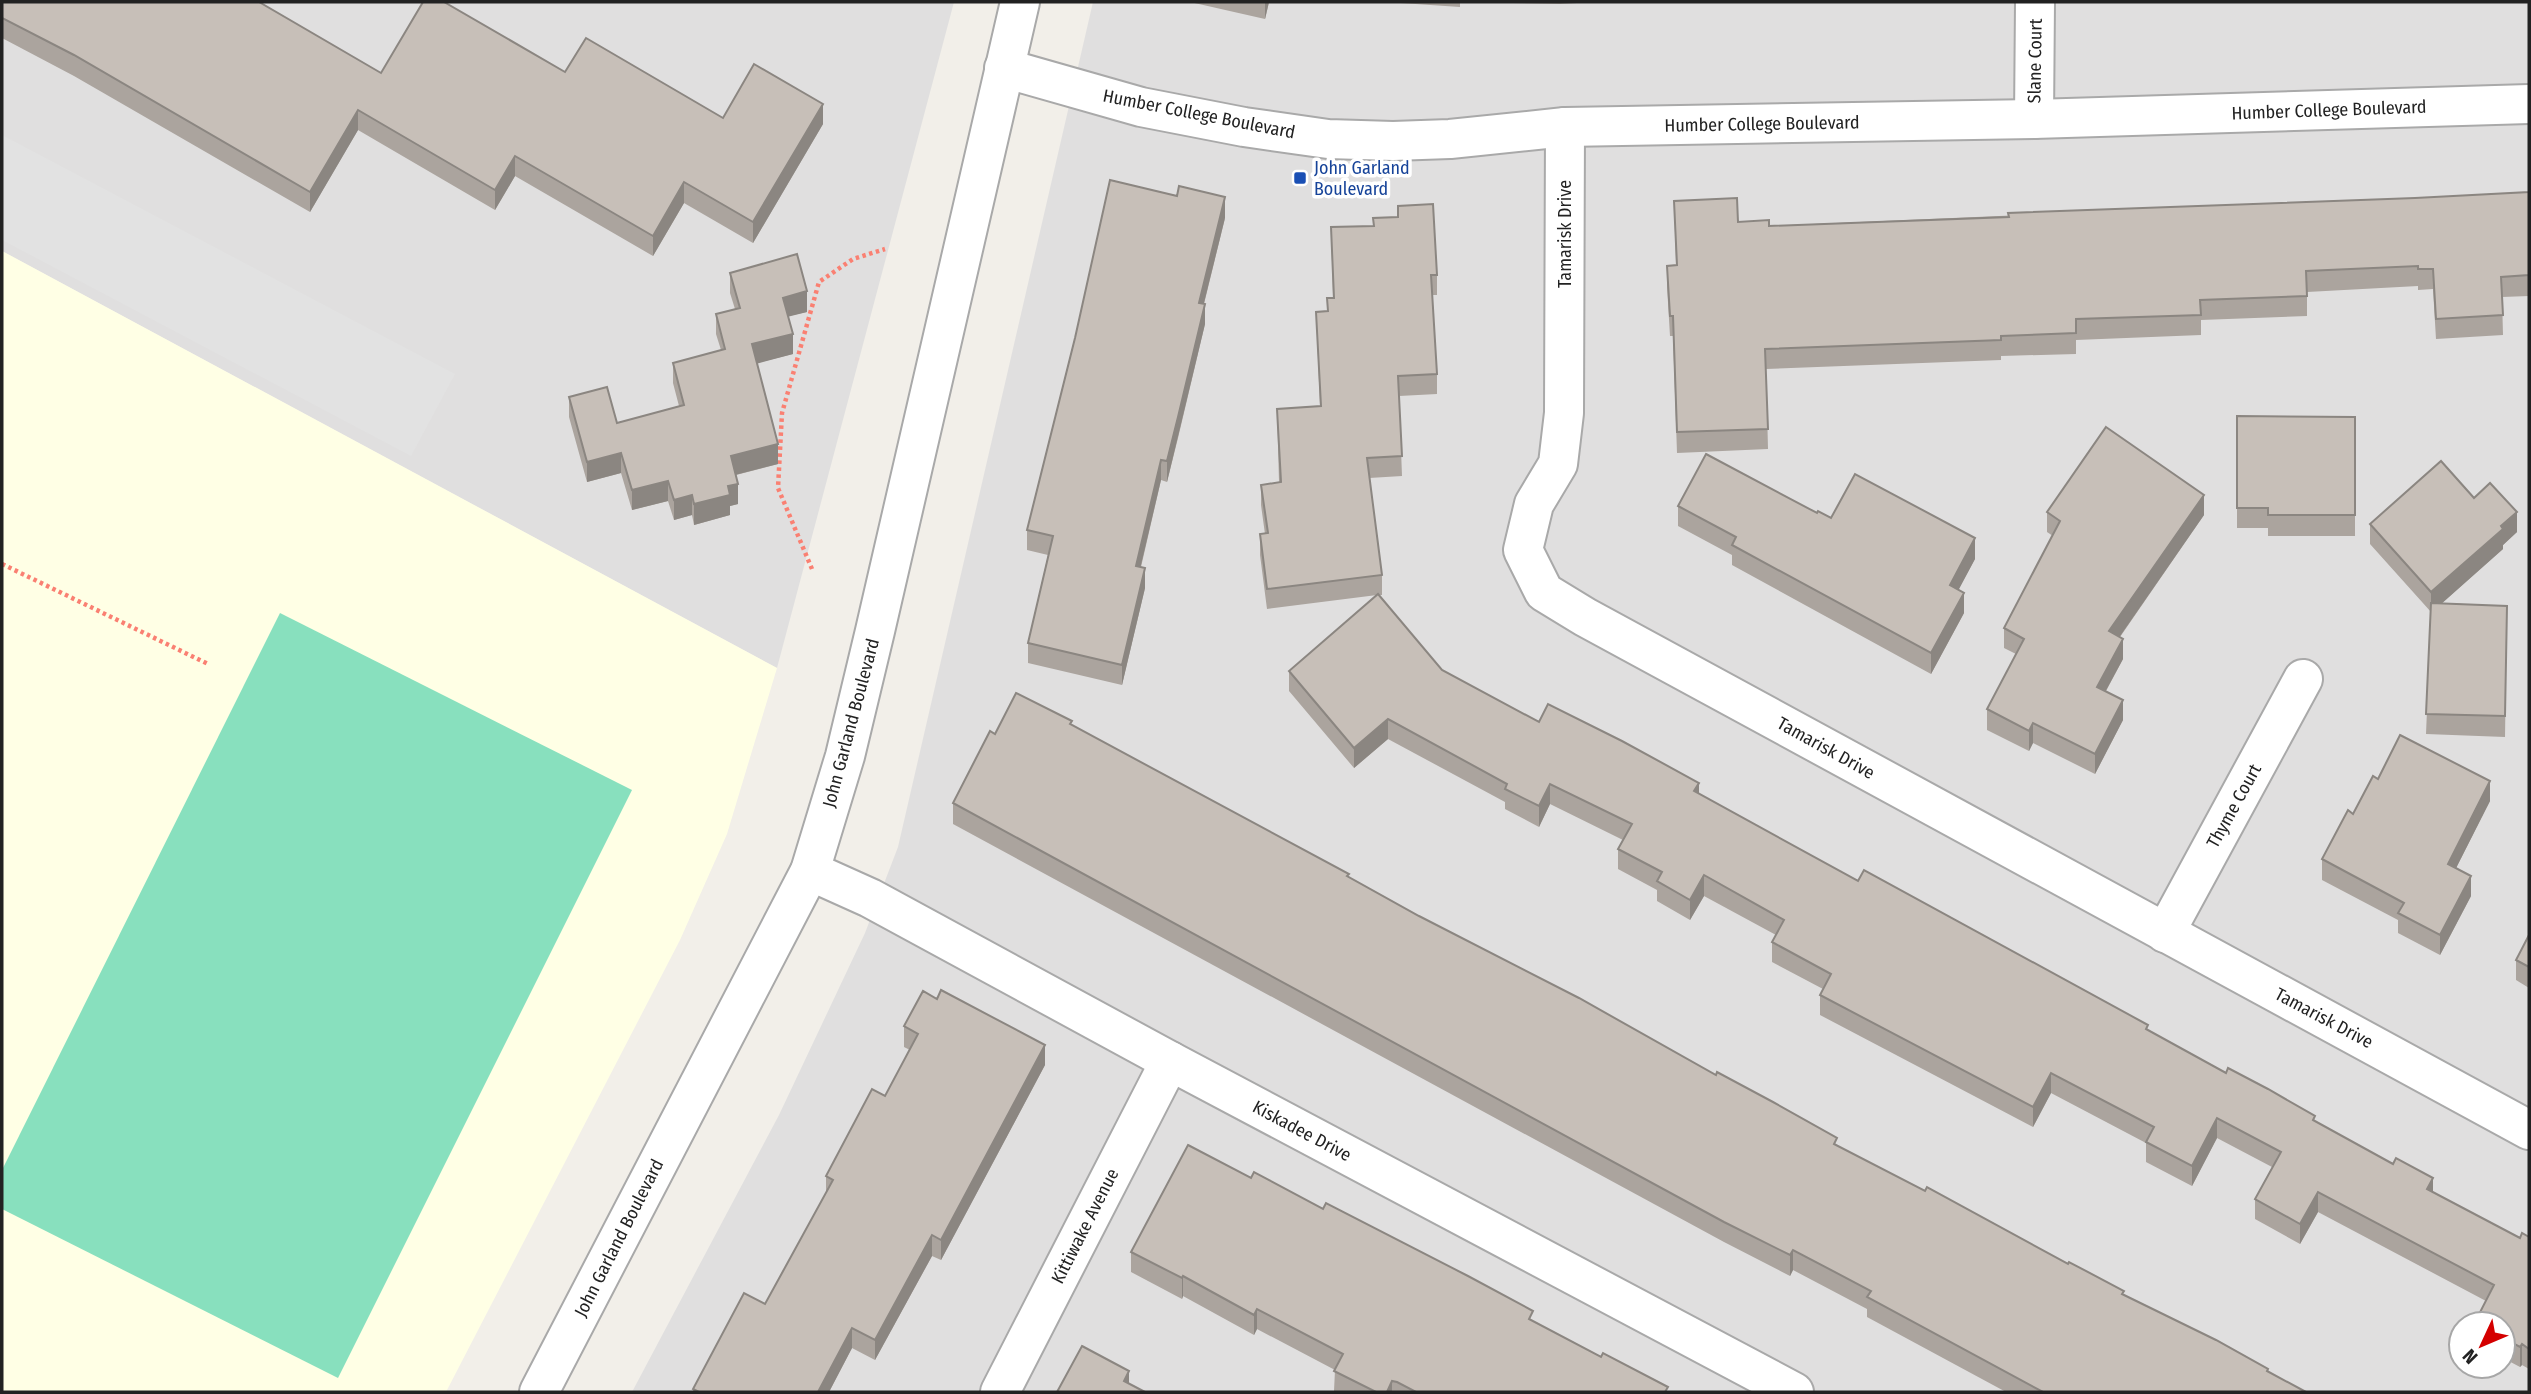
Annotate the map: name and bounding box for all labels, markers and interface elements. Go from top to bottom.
street label: Slane Court [2023,18,2047,104]
street label: Humber College Boulevard [1101,85,1297,143]
street label: Humber College Boulevard [2231,96,2427,124]
street label: Humber College Boulevard [1664,111,1860,137]
place label: John Garland Boulevard [1314,157,1410,200]
marker: John Garland Boulevard [1292,170,1308,186]
street label: Tamarisk Drive [1554,180,1576,288]
street label: John Garland Boulevard [818,636,884,810]
street label: Tamarisk Drive [1773,712,1879,784]
street label: Thyme Court [2202,760,2266,852]
street label: Tamarisk Drive [2271,983,2377,1053]
street label: Kiskadee Drive [1249,1096,1355,1166]
street label: John Garland Boulevard [570,1155,668,1321]
street label: Kittiwake Avenue [1047,1165,1123,1287]
north arrow [2447,1310,2517,1380]
text: N [2458,1344,2482,1369]

